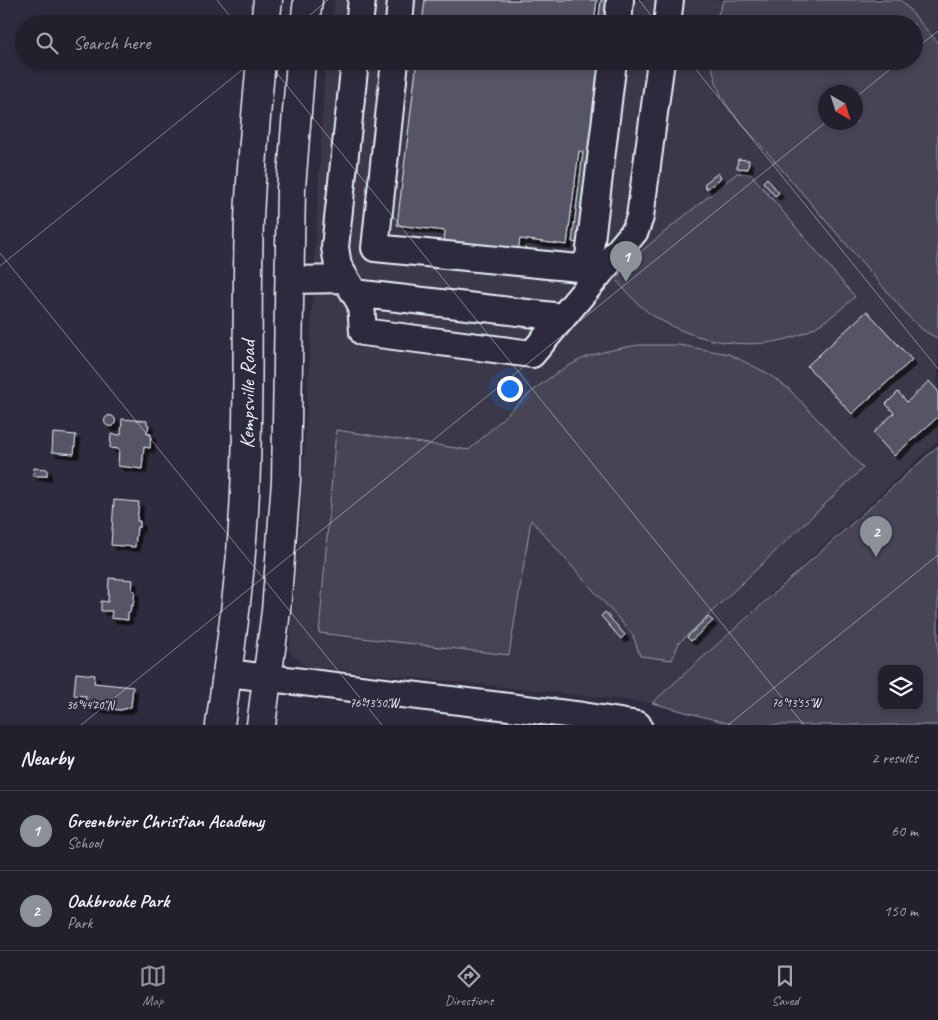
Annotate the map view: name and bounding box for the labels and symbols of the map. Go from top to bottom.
north arrow [818,85,863,130]
pin: 1 [610,241,642,282]
street label: Kempsville Road [234,336,261,449]
your location [497,376,523,402]
pin: 2 [860,516,892,557]
text: 76°13'50"W [350,695,401,711]
text: 76°13'55"W [772,695,823,711]
text: 36°44'20"N [66,697,115,713]

